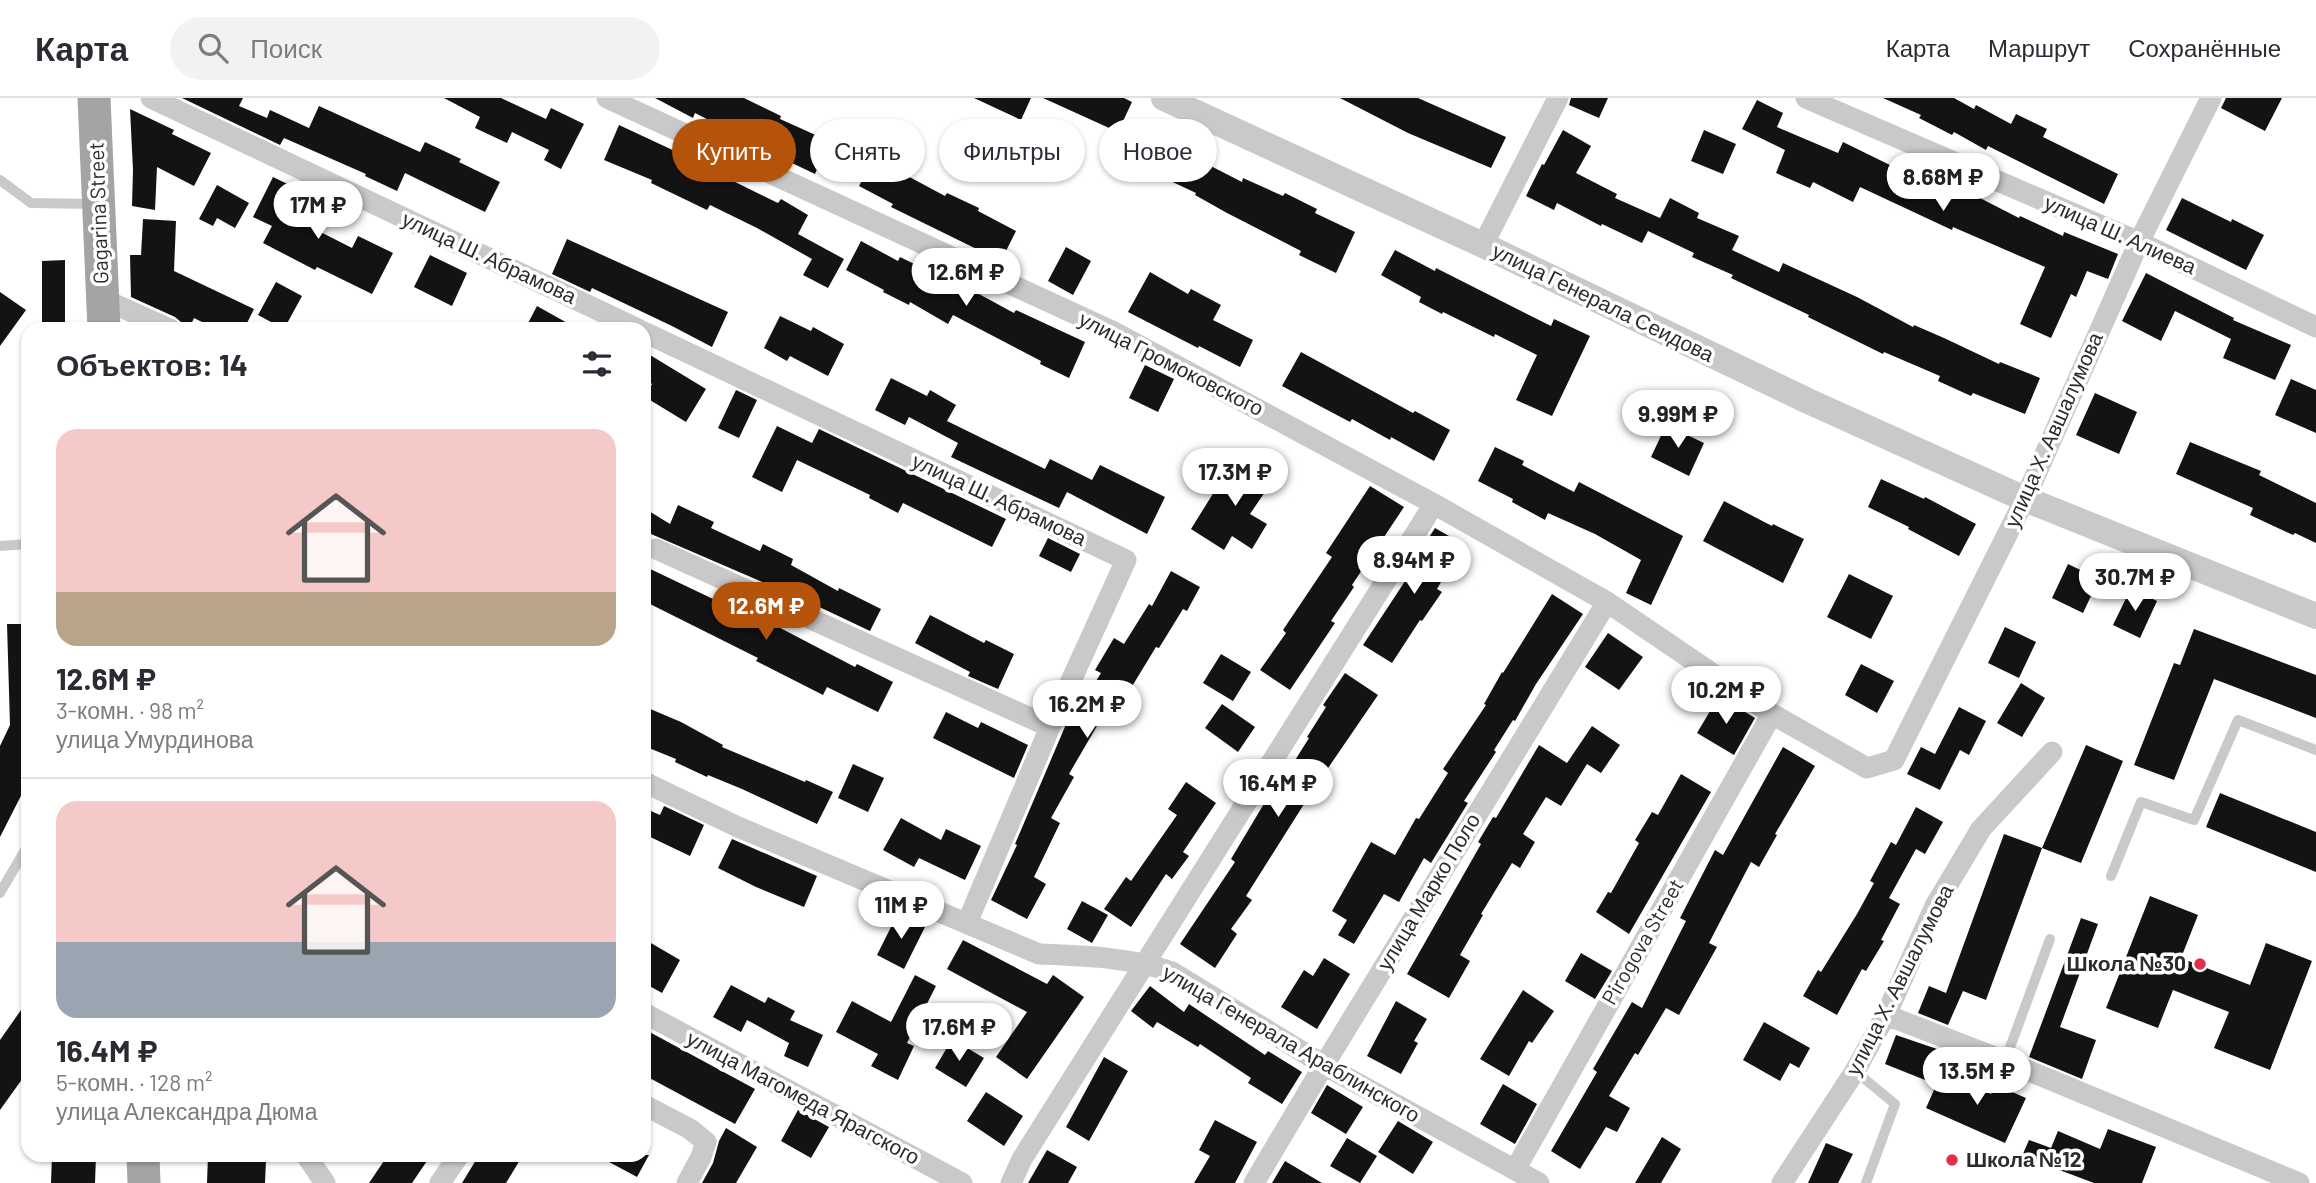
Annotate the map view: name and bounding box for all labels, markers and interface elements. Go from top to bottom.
search box [170,17,660,80]
text: Карта [35,28,128,68]
icon: search [194,29,232,67]
text: Поиск [250,32,322,63]
text: Карта [1886,33,1950,62]
text: Маршрут [1988,33,2090,62]
text: Сохранённые [2128,33,2281,62]
chip: Купить [672,119,796,182]
chip: Снять [810,119,925,182]
chip: Фильтры [939,119,1085,182]
chip: Новое [1099,119,1217,182]
street label: Gagarina Street [83,142,112,284]
pin: 8.68M ₽ [1878,153,2008,213]
text: 8.68M ₽ [1903,162,1983,190]
pin: 17M ₽ [269,181,367,241]
street label: улица Ш. Алиева [2041,189,2201,278]
text: 17M ₽ [290,190,346,218]
street label: улица Ш. Абрамова [399,205,581,308]
street label: улица Генерала Сеидова [1489,237,1719,366]
pin: 12.6M ₽ [901,248,1031,308]
text: 12.6M ₽ [928,257,1004,285]
street label: улица Громоковского [1075,305,1268,420]
street label: улица Х. Авшалумова [1998,328,2107,531]
icon: filters [578,345,616,383]
text: Объектов: 14 [56,346,248,382]
pin: 9.99M ₽ [1613,390,1743,450]
text: 9.99M ₽ [1638,399,1718,427]
street label: улица Ш. Абрамова [909,447,1091,550]
pin: 17.3M ₽ [1170,448,1300,508]
text: 17.3M ₽ [1198,457,1272,485]
icon: home [273,475,399,601]
pin: 8.94M ₽ [1349,536,1479,596]
text: 8.94M ₽ [1373,545,1455,573]
pin: 30.7M ₽ [2070,554,2200,613]
text: 30.7M ₽ [2095,562,2175,590]
pin: 12.6M ₽ [701,582,831,642]
text: 12.6M ₽ [728,591,804,619]
text: 12.6M ₽ [56,660,156,696]
pin: 10.2M ₽ [1661,666,1791,726]
text: 10.2M ₽ [1687,675,1765,703]
pin: 16.2M ₽ [1022,680,1152,740]
text: 16.2M ₽ [1049,689,1125,717]
text: 3-комн. · 98 m² [56,696,204,724]
text: улица Умурдинова [56,725,254,753]
pin: 16.4M ₽ [1213,760,1343,819]
text: 16.4M ₽ [1239,768,1317,796]
street label: улица Марко Поло [1371,808,1484,974]
icon: home [273,847,399,973]
street label: Pirogova Street [1596,874,1688,1009]
street label: улица Х. Авшалумова [1840,879,1958,1079]
pin: 11M ₽ [852,882,950,941]
text: 11M ₽ [874,890,928,918]
place label: Школа №30 [2066,950,2186,975]
marker: Школа №30 [2192,956,2208,972]
street label: улица Генерала Араблинского [1159,959,1425,1127]
pin: 17.6M ₽ [894,1004,1024,1063]
text: 17.6M ₽ [922,1012,996,1040]
street label: улица Магомеда Ярагского [683,1025,924,1169]
text: 16.4M ₽ [56,1032,157,1068]
pin: 13.5M ₽ [1912,1048,2042,1107]
text: 13.5M ₽ [1939,1056,2015,1084]
text: 5-комн. · 128 m² [56,1068,212,1096]
text: улица Александра Дюма [56,1097,317,1125]
place label: Школа №12 [1966,1146,2081,1171]
marker: Школа №12 [1944,1152,1960,1168]

